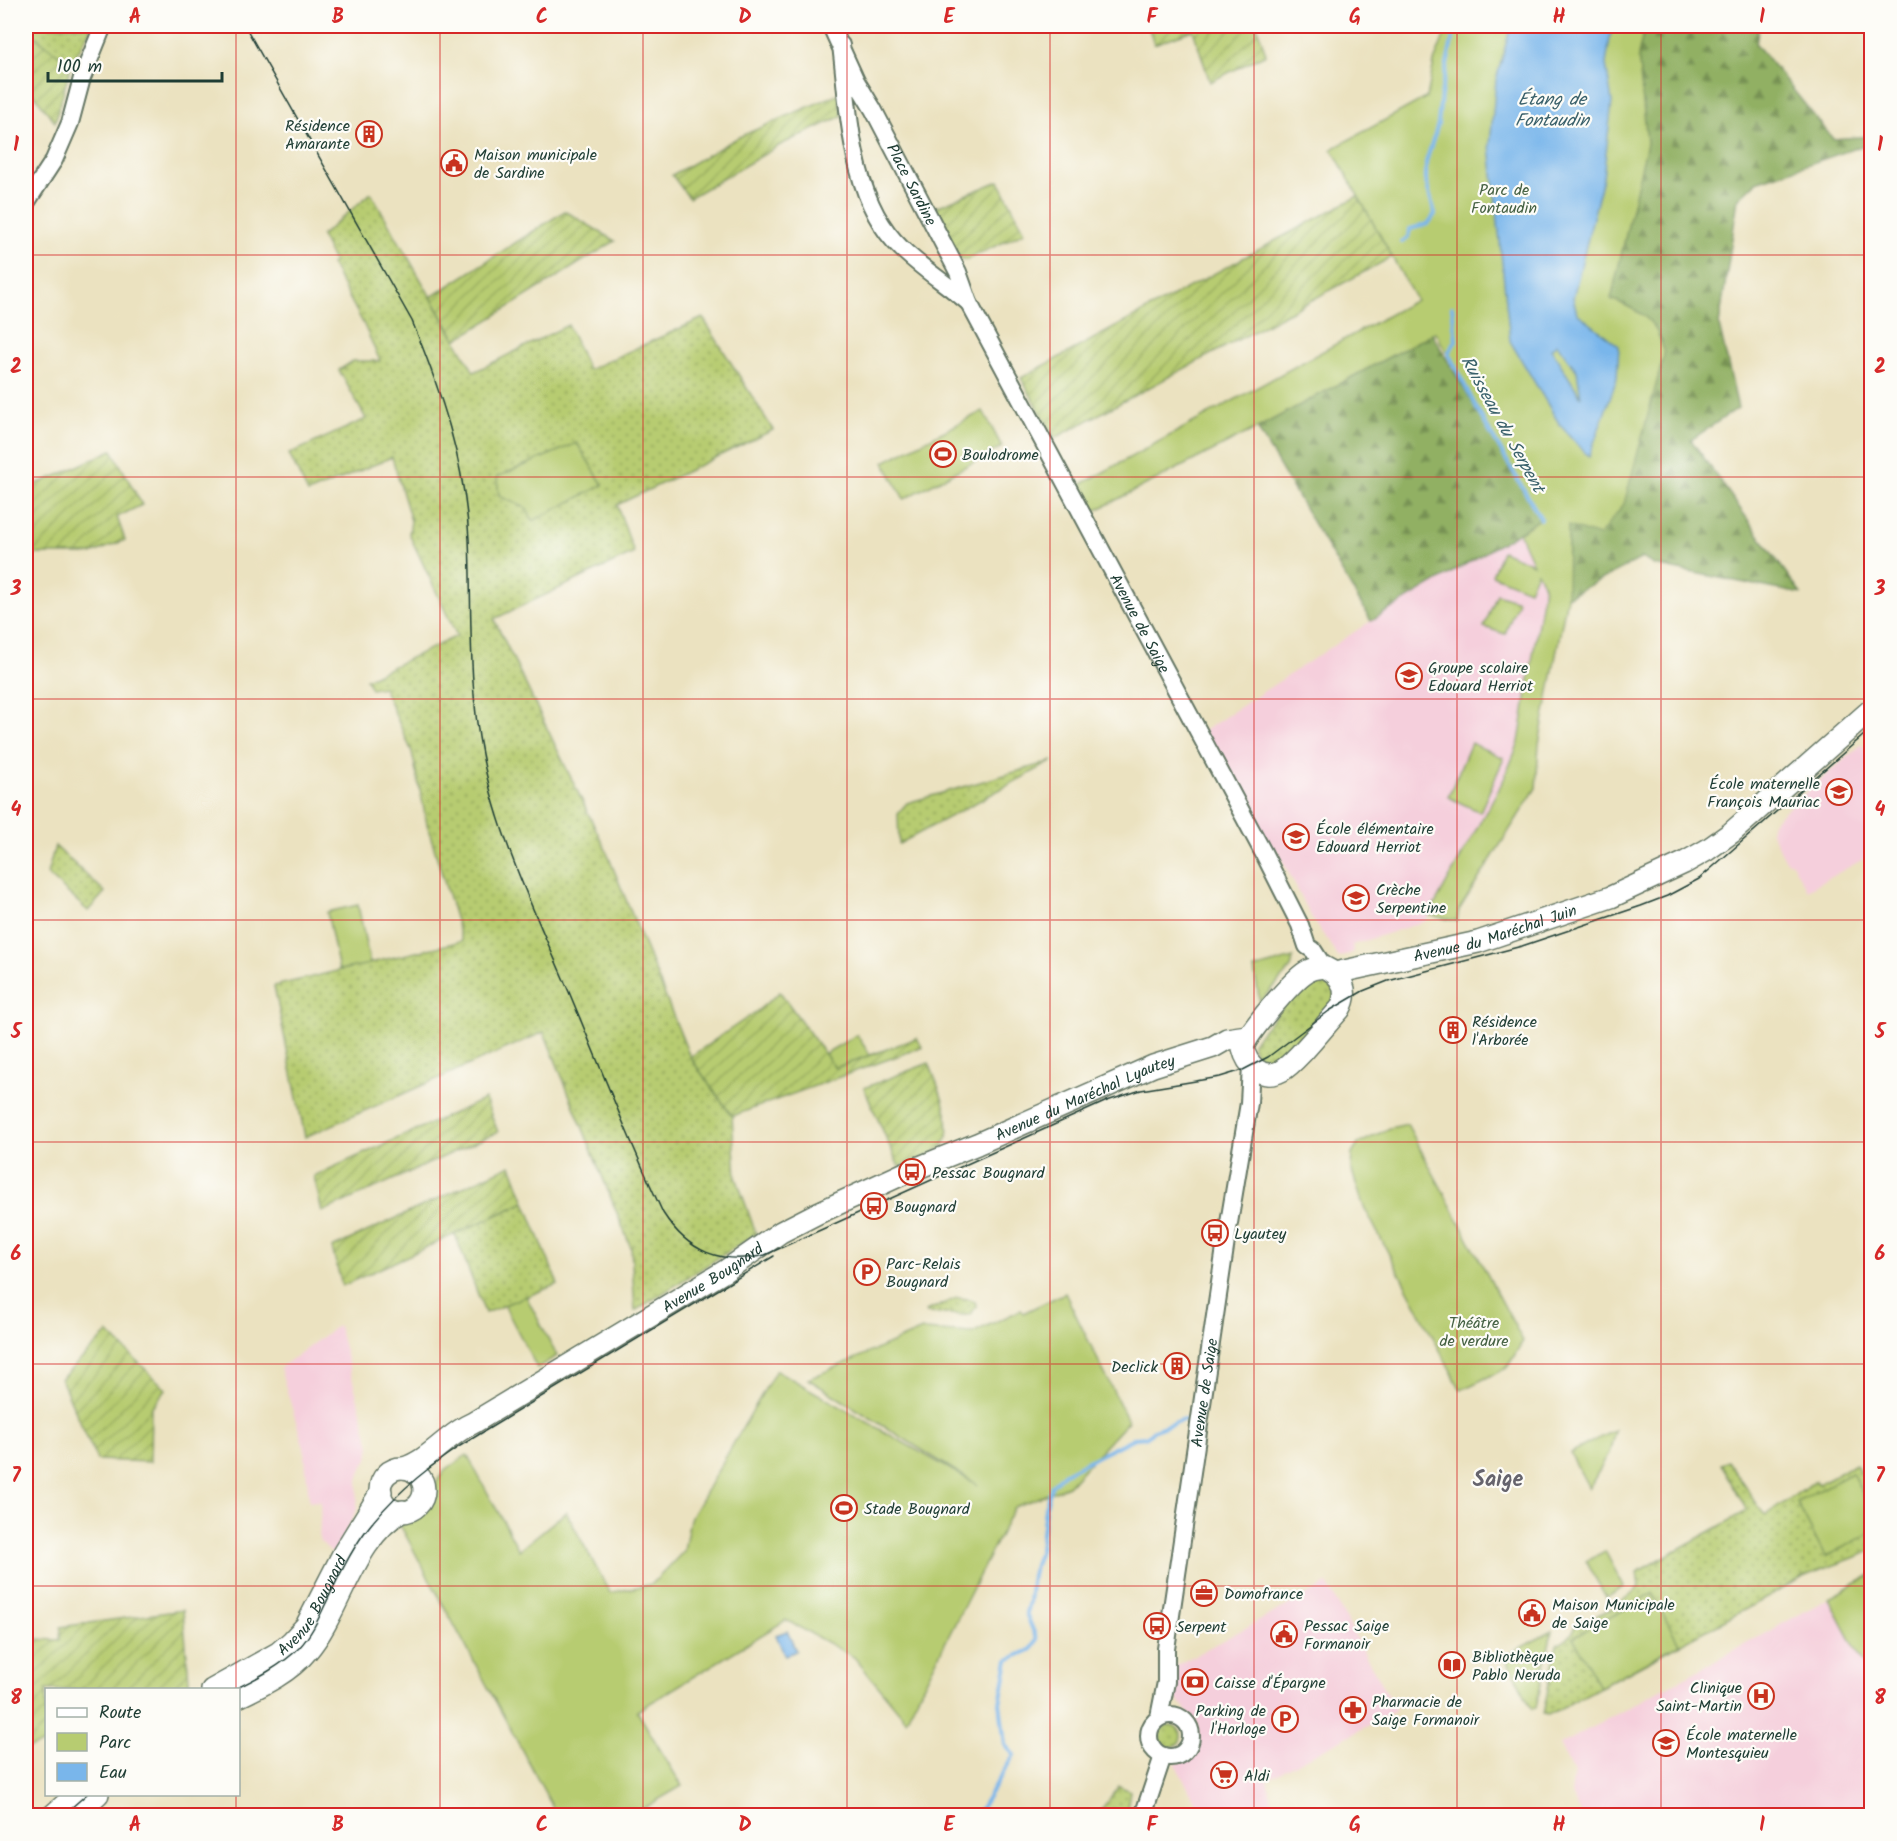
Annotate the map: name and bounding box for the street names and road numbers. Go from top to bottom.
street label: Place Sardine [879,139,943,230]
street label: Avenue de Saige [1102,569,1176,678]
street label: Avenue du Maréchal Juin [1411,898,1580,970]
street label: Avenue du Maréchal Lyautey [991,1049,1179,1148]
street label: Avenue Bougnard [658,1236,770,1320]
street label: Avenue de Saige [1185,1337,1226,1449]
street label: Avenue Bougnard [272,1551,355,1663]

